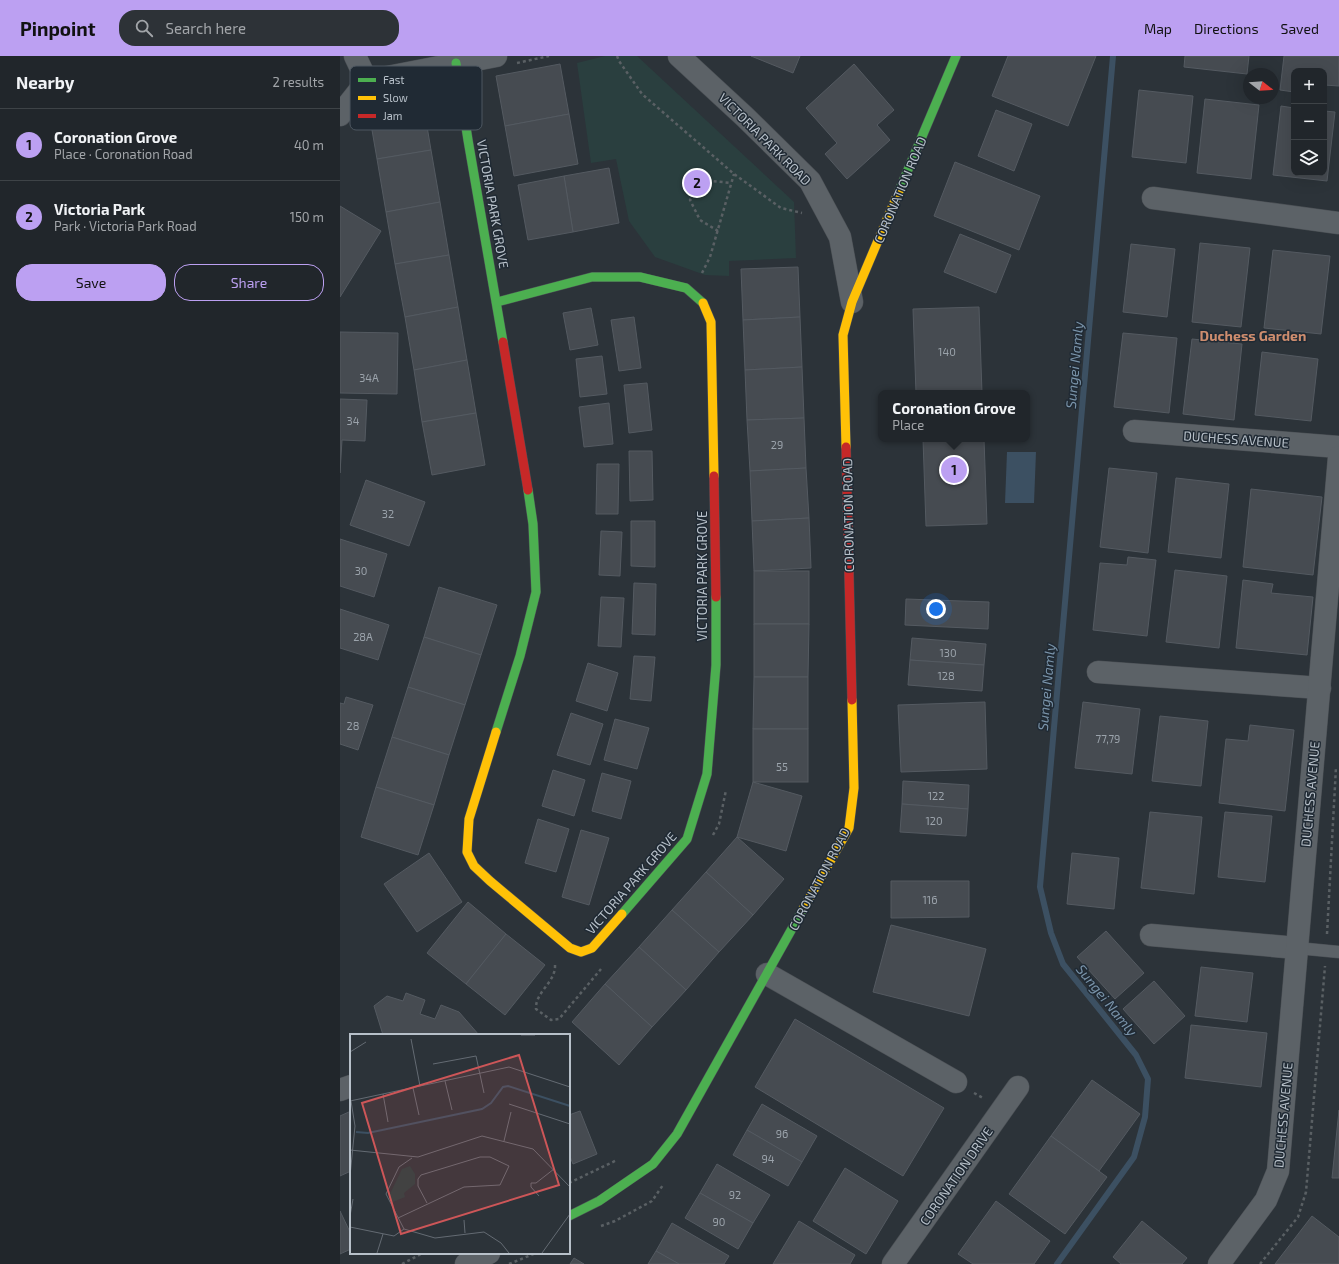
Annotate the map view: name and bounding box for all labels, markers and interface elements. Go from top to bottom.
search box [119,10,399,46]
text: Pinpoint [20,17,95,40]
icon: search [133,17,155,39]
text: Search here [165,19,246,37]
text: Map [1144,20,1172,37]
text: Directions [1194,20,1259,37]
text: Saved [1281,20,1319,37]
legend [350,66,482,130]
north arrow [1243,68,1279,104]
map controls [1291,68,1327,176]
button: + [1291,68,1327,104]
text: Nearby [16,72,74,92]
text: Fast [383,73,405,86]
text: 2 results [272,74,324,90]
street label: VICTORIA PARK ROAD [715,89,815,189]
text: Slow [383,91,408,104]
button: − [1291,104,1327,140]
text: Jam [383,109,402,122]
text: Coronation Grove [54,128,177,146]
street label: CORONATION ROAD [870,134,930,246]
text: 1 [26,137,32,153]
text: 40 m [294,137,324,153]
street label: VICTORIA PARK GROVE [474,138,512,270]
button: layers [1291,140,1327,176]
text: Place · Coronation Road [54,146,193,162]
pin: 2 [684,168,710,198]
text: Victoria Park [54,200,145,218]
text: 2 [25,209,33,225]
text: 150 m [290,209,324,225]
text: Park · Victoria Park Road [54,218,197,234]
button: Save [16,264,166,301]
button: Share [174,264,324,301]
water label: Sungei Namly [1062,320,1086,409]
district label: Duchess Garden [1200,327,1306,344]
house number: 140 [938,345,956,358]
house number: 34A [359,371,379,384]
popup [878,390,1030,442]
text: Coronation Grove [892,399,1016,417]
house number: 34 [347,414,360,427]
text: Place [892,417,924,433]
street label: DUCHESS AVENUE [1183,427,1289,451]
house number: 29 [771,438,783,451]
pin: 1 [941,455,967,485]
street label: CORONATION ROAD [839,458,857,572]
house number: 32 [382,507,394,520]
street label: VICTORIA PARK GROVE [694,511,710,641]
house number: 30 [355,564,367,577]
your location [926,599,946,619]
house number: 28A [353,630,373,643]
water label: Sungei Namly [1034,642,1058,731]
house number: 130 [939,646,957,659]
house number: 128 [937,669,955,682]
house number: 28 [347,719,359,732]
house number: 77,79 [1096,732,1120,745]
street label: DUCHESS AVENUE [1297,741,1323,847]
house number: 55 [776,760,788,773]
house number: 122 [928,789,944,802]
house number: 120 [925,814,943,827]
street label: CORONATION ROAD [785,825,853,933]
street label: VICTORIA PARK GROVE [582,828,680,938]
house number: 116 [922,893,938,906]
water label: Sungei Namly [1073,961,1141,1040]
inset map [350,1034,570,1254]
street label: DUCHESS AVENUE [1270,1062,1296,1168]
street label: CORONATION DRIVE [916,1124,996,1228]
house number: 96 [776,1127,788,1140]
house number: 94 [761,1152,775,1165]
house number: 92 [729,1188,741,1201]
house number: 90 [713,1215,725,1228]

